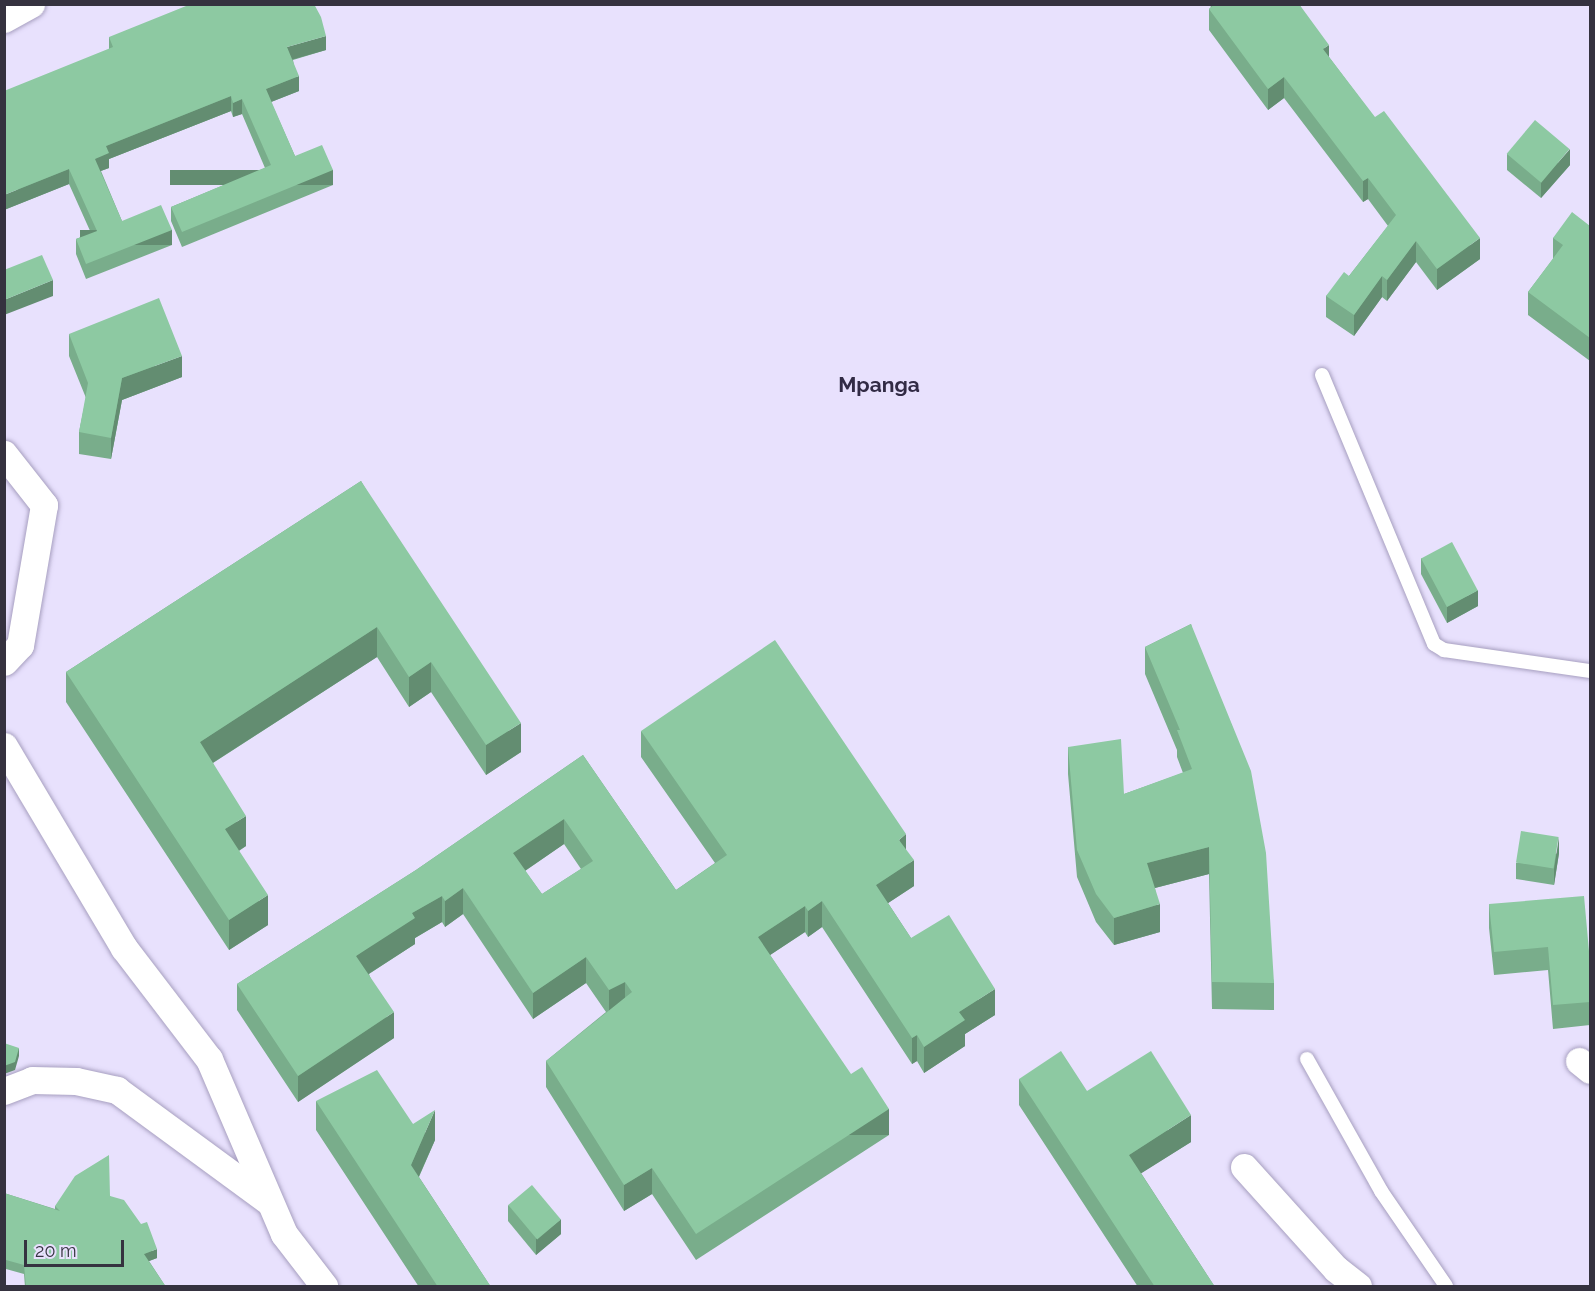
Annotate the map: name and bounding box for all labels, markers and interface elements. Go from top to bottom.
district label: Mpanga [838,372,920,398]
scale bar [27,1228,128,1266]
text: 20 m [35,1240,77,1261]

